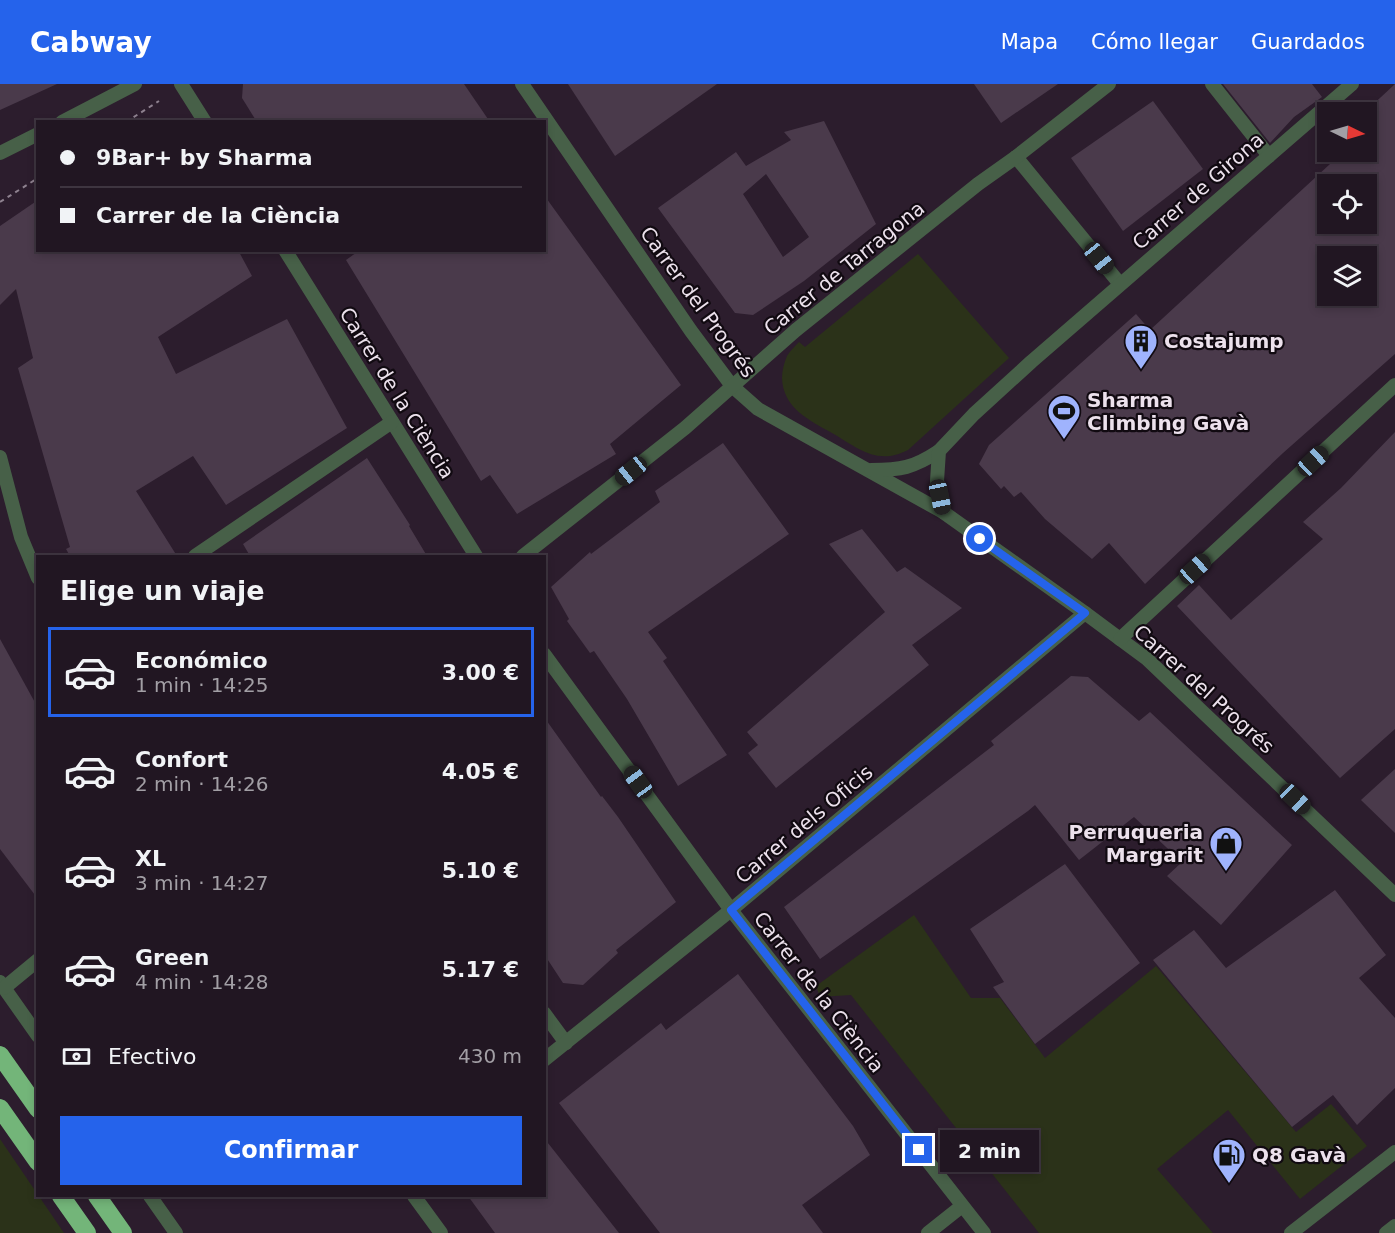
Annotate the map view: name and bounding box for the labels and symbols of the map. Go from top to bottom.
north arrow [1317,102,1377,162]
street label: Carrer de Girona [1127,127,1269,255]
street label: Carrer de Tarragona [759,196,929,340]
street label: Carrer del Progrés [635,222,761,382]
car [1081,238,1117,278]
street label: Carrer de la Ciència [334,303,460,483]
building icon: Costajump [1123,323,1159,370]
place label: Costajump [1164,329,1284,353]
place label: Sharma Climbing Gavà [1087,388,1249,435]
sports icon: Sharma Climbing Gavà [1046,393,1082,440]
car [1294,442,1332,480]
car [611,453,651,489]
car [927,478,953,516]
route start [966,525,993,552]
car [1176,550,1214,588]
street label: Carrer del Progrés [1129,620,1279,758]
street label: Carrer dels Oficis [731,760,877,888]
car [620,762,656,802]
car [1276,780,1314,818]
place label: Perruqueria Margarit [1068,820,1203,867]
shop icon: Perruqueria Margarit [1208,825,1244,872]
street label: Carrer de la Ciència [749,907,889,1077]
callout: 2 min [940,1129,1039,1171]
route end [905,1136,932,1163]
fuel station icon: Q8 Gavà [1211,1137,1247,1184]
place label: Q8 Gavà [1252,1143,1346,1167]

